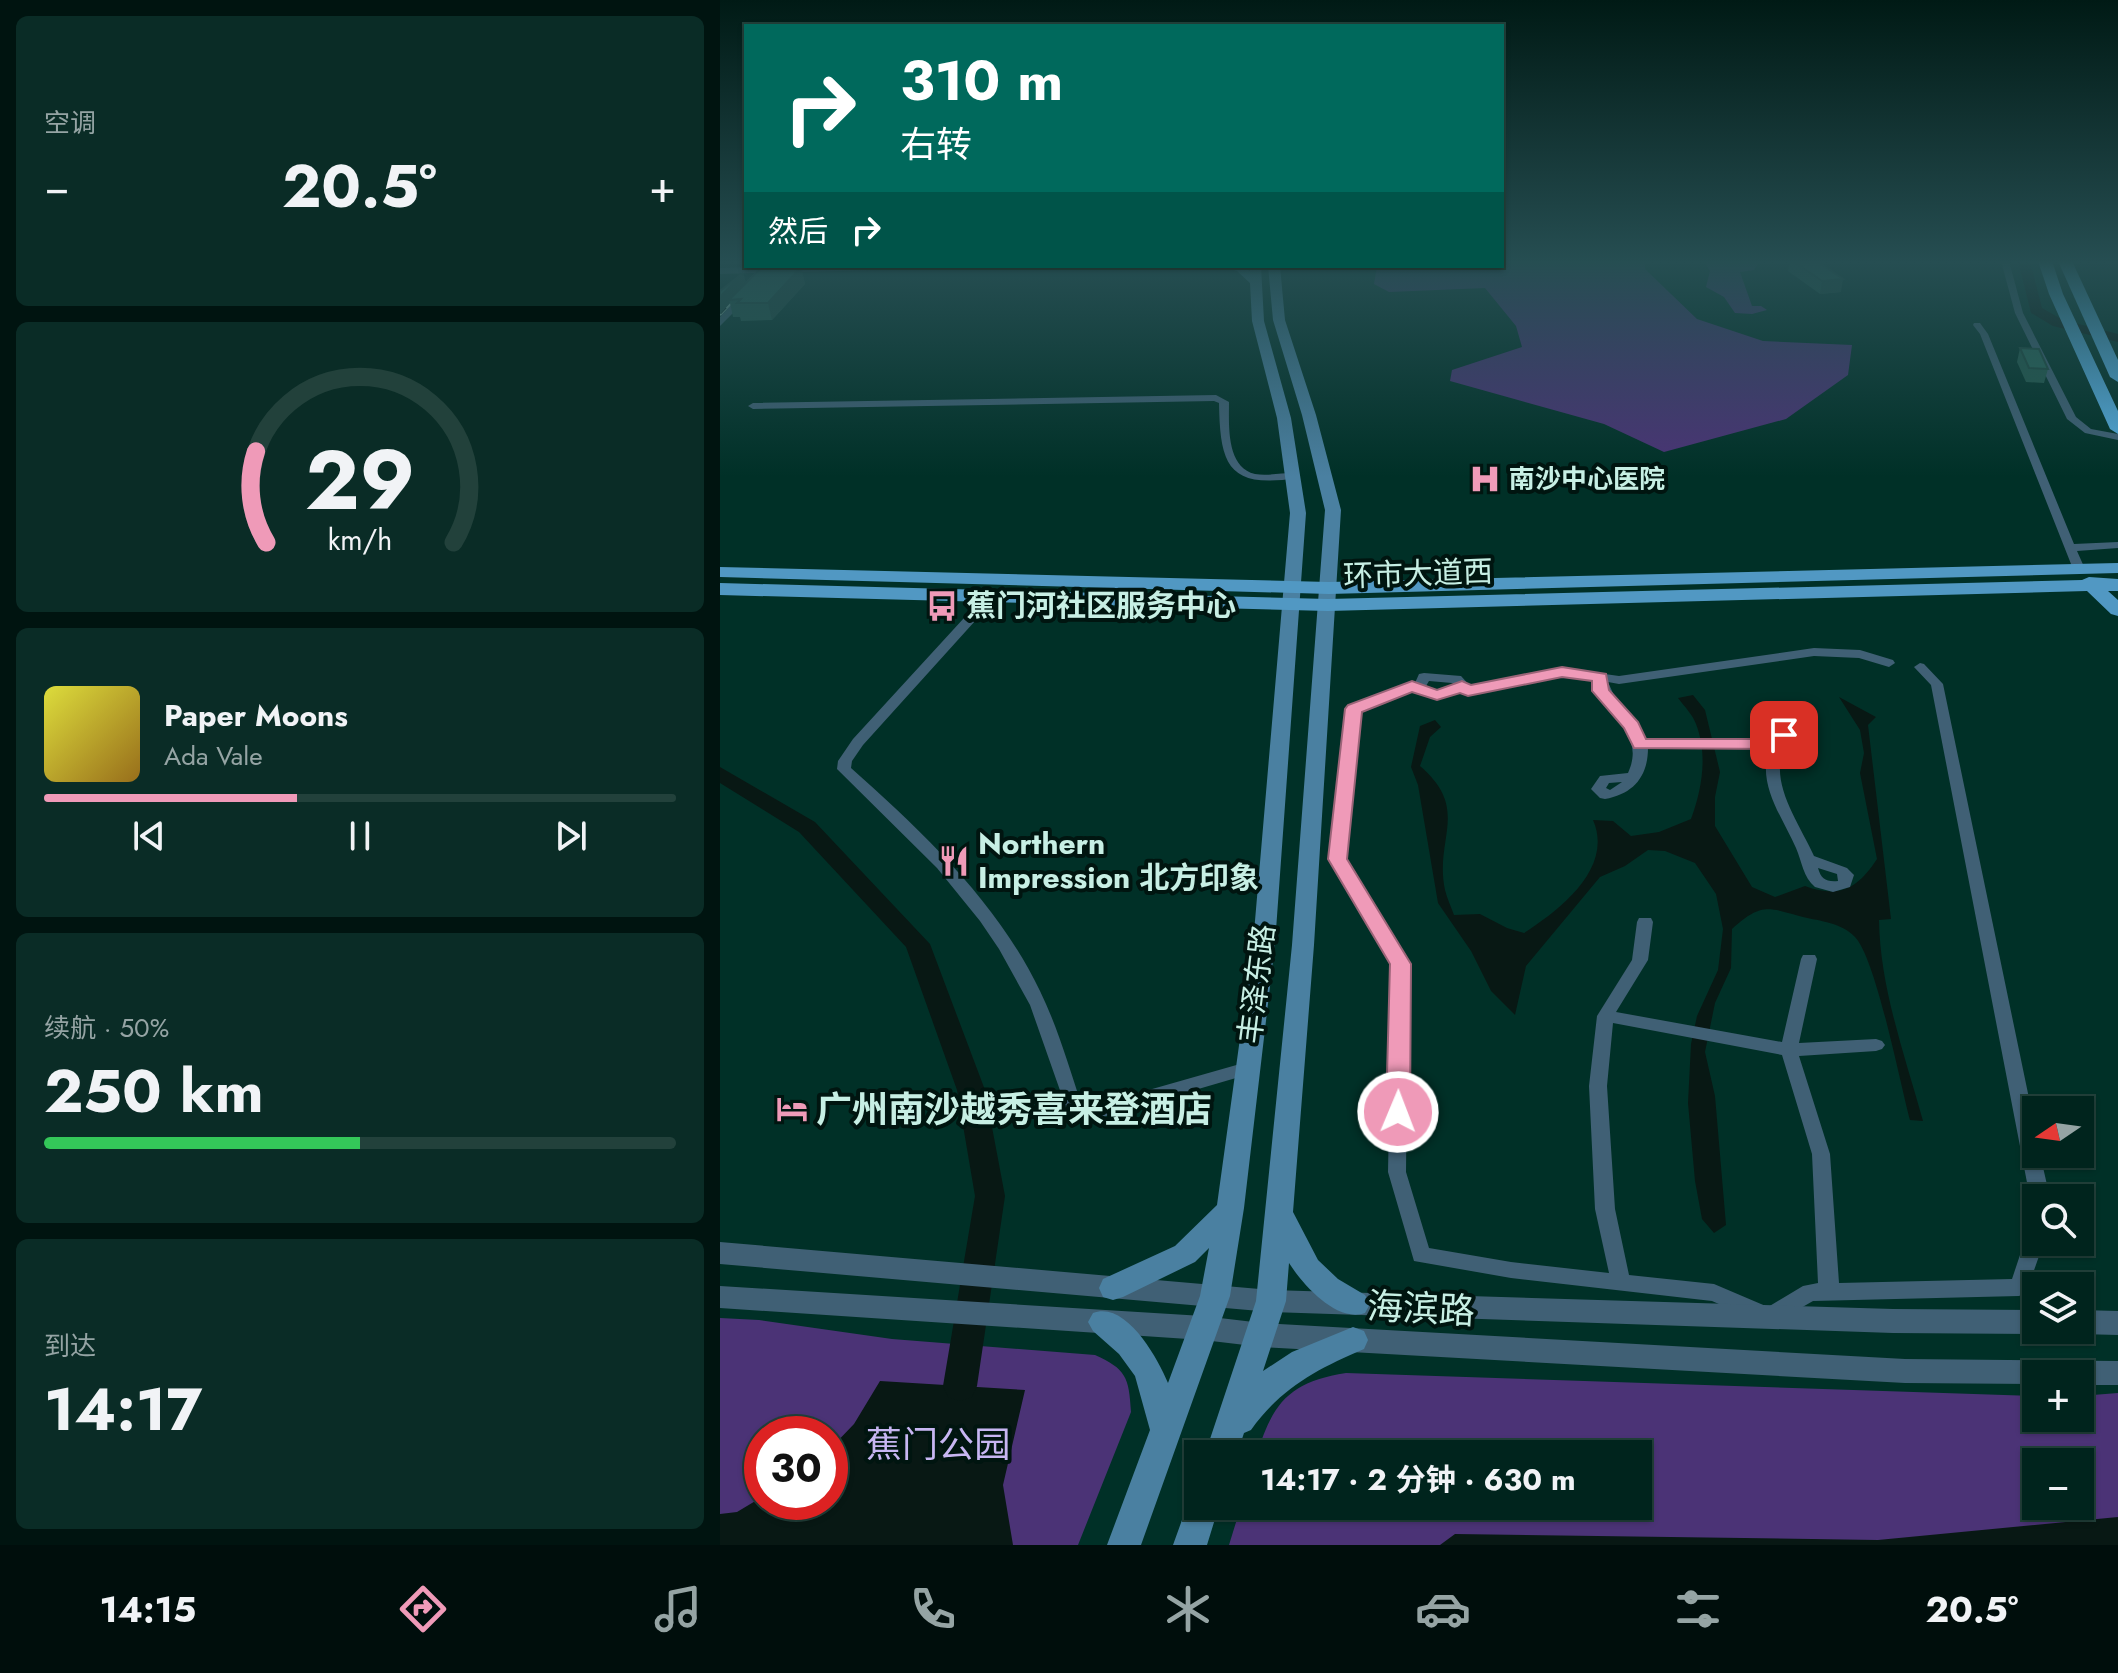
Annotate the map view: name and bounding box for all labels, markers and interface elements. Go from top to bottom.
text: 310 m [900,40,1063,121]
icon: right [768,56,872,160]
text: 空调 [44,104,96,142]
text: 右转 [900,118,972,170]
text: 20.5° [282,143,437,230]
text: − [44,155,70,219]
text: + [649,155,676,219]
icon: right [844,208,888,252]
text: 然后 [768,210,828,253]
text: 29 [305,419,415,539]
place label: 南沙中心医院 [1509,460,1665,498]
hospital icon: 南沙中心医院 [1468,462,1502,496]
text: km/h [328,519,392,561]
street label: 环市大道西 [1342,549,1494,598]
place label: 蕉门河社区服务中心 [966,584,1236,627]
bus stop icon: 蕉门河社区服务中心 [925,589,959,623]
text: Paper Moons [164,694,348,737]
pin [1750,701,1818,769]
icon: arrive [1762,713,1806,757]
text: Ada Vale [164,737,263,775]
icon: previous [127,814,171,858]
icon: pause [338,814,382,858]
icon: next [549,814,593,858]
place label: Northern Impression 北方印象 [978,822,1259,899]
restaurant icon: Northern Impression 北方印象 [937,844,971,878]
street label: 丰泽东路 [1228,922,1285,1046]
text: 续航 · 50% [44,1009,169,1047]
text: 250 km [44,1048,264,1135]
position arrow [1356,1070,1440,1154]
place label: 广州南沙越秀喜来登酒店 [816,1083,1212,1135]
hotel icon: 广州南沙越秀喜来登酒店 [775,1092,809,1126]
north arrow [2022,1096,2094,1168]
map controls [2022,1096,2094,1520]
button: search [2022,1184,2094,1256]
button: layers [2022,1272,2094,1344]
street label: 海滨路 [1366,1279,1476,1337]
text: 到达 [44,1327,96,1365]
button: + [2022,1360,2094,1432]
text: 14:17 [44,1366,202,1453]
speed limit sign: 30 [744,1416,848,1520]
park label: 蕉门公园 [866,1418,1010,1470]
button: − [2022,1448,2094,1520]
text: 14:17 · 2 分钟 · 630 m [1260,1458,1576,1501]
icon: directions [395,1581,451,1637]
icon: music [650,1581,706,1637]
icon: phone [905,1581,961,1637]
icon: climate [1160,1581,1216,1637]
icon: car [1415,1581,1471,1637]
icon: filters [1670,1581,1726,1637]
text: 14:15 [100,1583,196,1635]
text: 20.5° [1925,1583,2018,1635]

